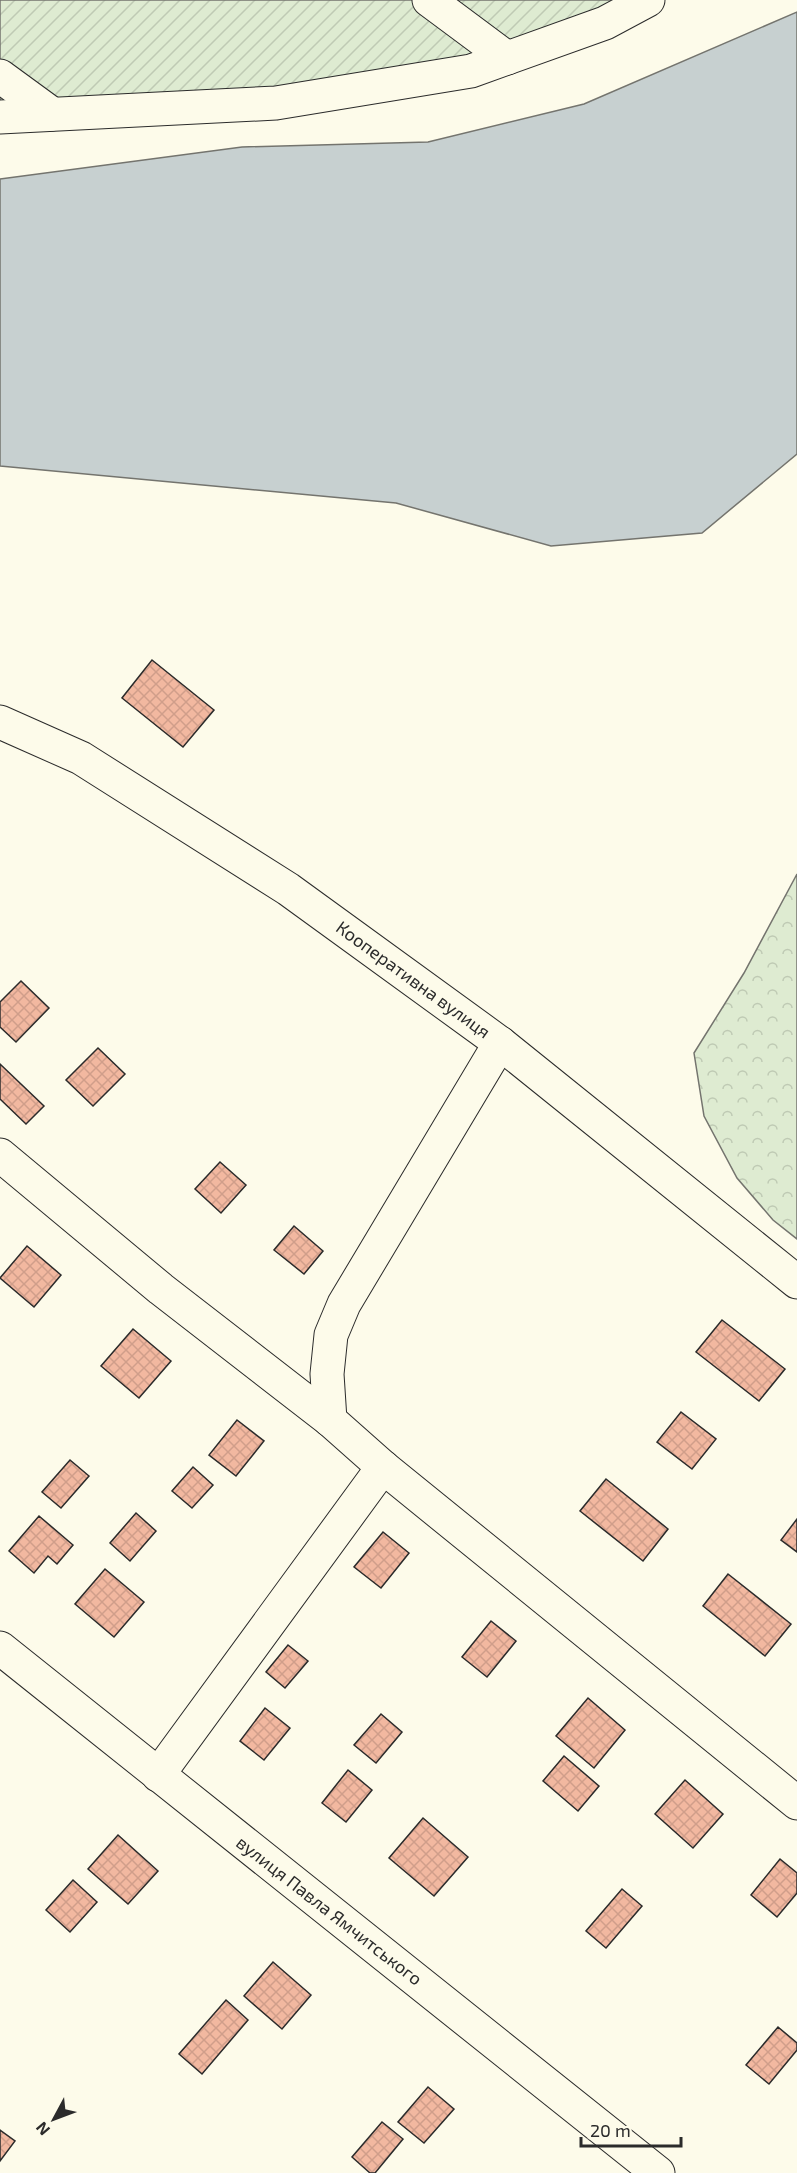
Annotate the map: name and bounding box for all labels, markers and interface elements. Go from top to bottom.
street label: Кооперативна вулиця [332,916,495,1043]
street label: вулиця Павла Ямчитського [232,1831,427,1990]
north arrow [24,2089,84,2149]
scale bar [581,2110,682,2148]
text: N [31,2119,53,2140]
text: 20 m [590,2119,631,2141]

